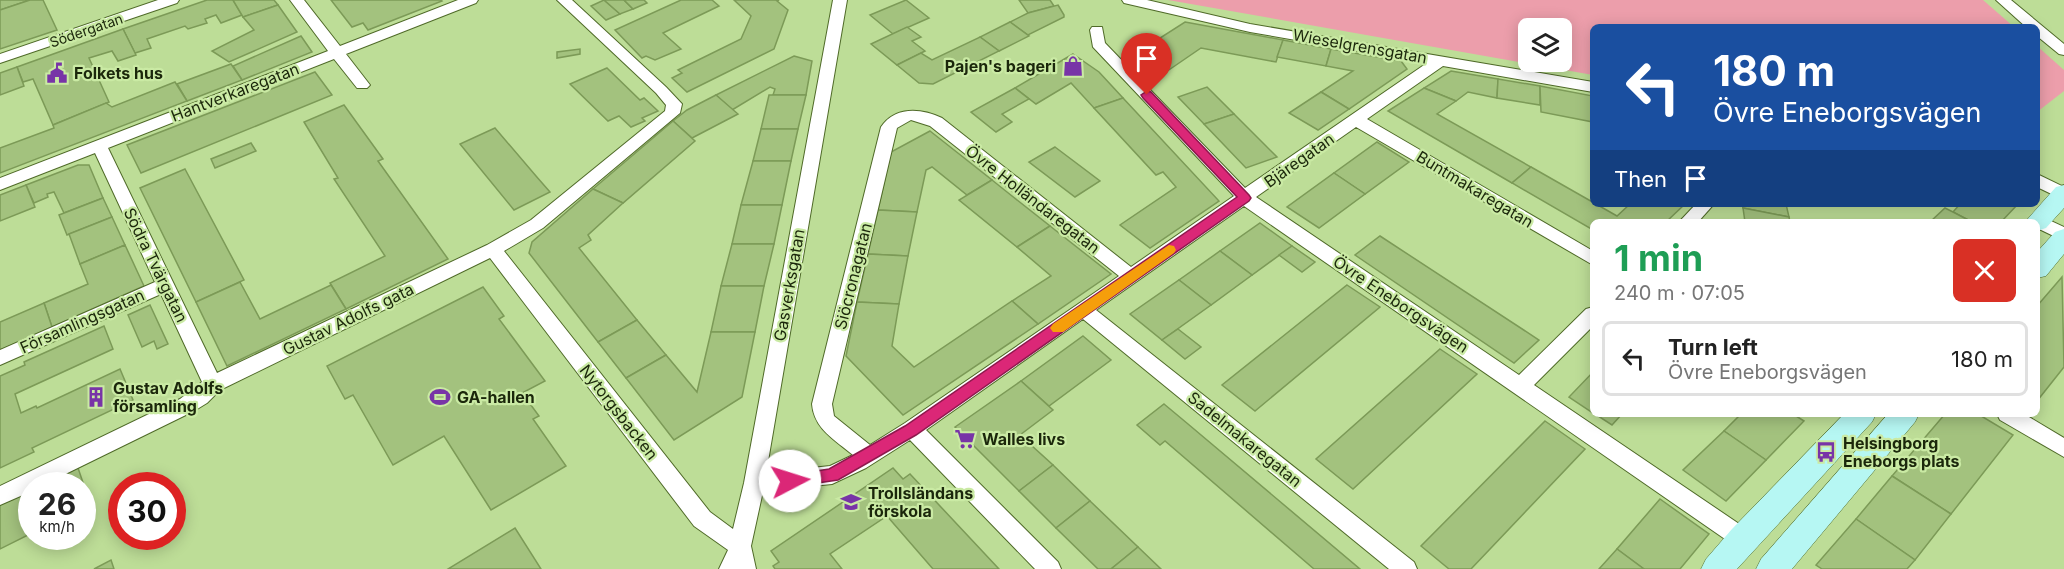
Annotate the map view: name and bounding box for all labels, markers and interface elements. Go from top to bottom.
street label: Södergatan [47,10,125,50]
map controls [1518,18,1572,72]
button: layers [1518,18,1572,72]
street label: Wieselgrensgatan [1291,24,1429,68]
pin [1121,33,1172,95]
icon: arrive [1130,42,1163,75]
text: 180 m [1713,45,1835,96]
icon: left [1614,48,1692,126]
shop icon: Pajen's bageri [1061,54,1085,78]
place label: Pajen's bageri [945,56,1056,76]
street label: Hantverkaregatan [168,58,302,126]
public building icon: Folkets hus [45,61,69,85]
place label: Folkets hus [74,63,163,83]
text: Övre Eneborgsvägen [1713,96,1982,129]
street label: Bjäregatan [1260,129,1338,191]
street label: Övre Holländaregatan [962,140,1104,258]
street label: Buntmakaregatan [1413,146,1537,232]
icon: arrive [1679,162,1712,195]
text: Then [1614,166,1667,192]
street label: Södra Tvärgatan [120,205,192,325]
street label: Siöcronagatan [830,221,876,331]
street label: Gasverksgatan [769,227,809,343]
text: 1 min [1614,236,1703,280]
button: close [1953,239,2016,302]
street label: Övre Eneborgsvägen [1329,251,1473,357]
street label: Gustav Adolfs gata [279,279,417,359]
text: 240 m · 07:05 [1614,281,1745,305]
street label: Församlingsgatan [17,285,147,357]
text: Turn left [1668,334,1758,360]
icon: left [1617,342,1650,375]
text: 180 m [1951,346,2013,372]
street label: Nytorgsbacken [576,360,662,464]
text: Övre Eneborgsvägen [1668,360,1867,384]
place label: Gustav Adolfs församling [113,378,223,416]
building icon: Gustav Adolfs församling [84,385,108,409]
sports icon: GA-hallen [428,385,452,409]
place label: GA-hallen [457,387,535,407]
street label: Sadelmakaregatan [1184,387,1306,491]
supermarket icon: Walles livs [953,427,977,451]
place label: Walles livs [982,429,1065,449]
place label: Helsingborg Eneborgs plats [1843,433,1960,471]
bus stop icon: Helsingborg Eneborgs plats [1814,440,1838,464]
position arrow [758,449,822,513]
speed limit sign: 30 [108,472,186,550]
place label: Trollsländans förskola [868,483,973,521]
text: 26 [38,486,76,522]
school or university icon: Trollsländans förskola [839,490,863,514]
text: km/h [39,517,75,536]

